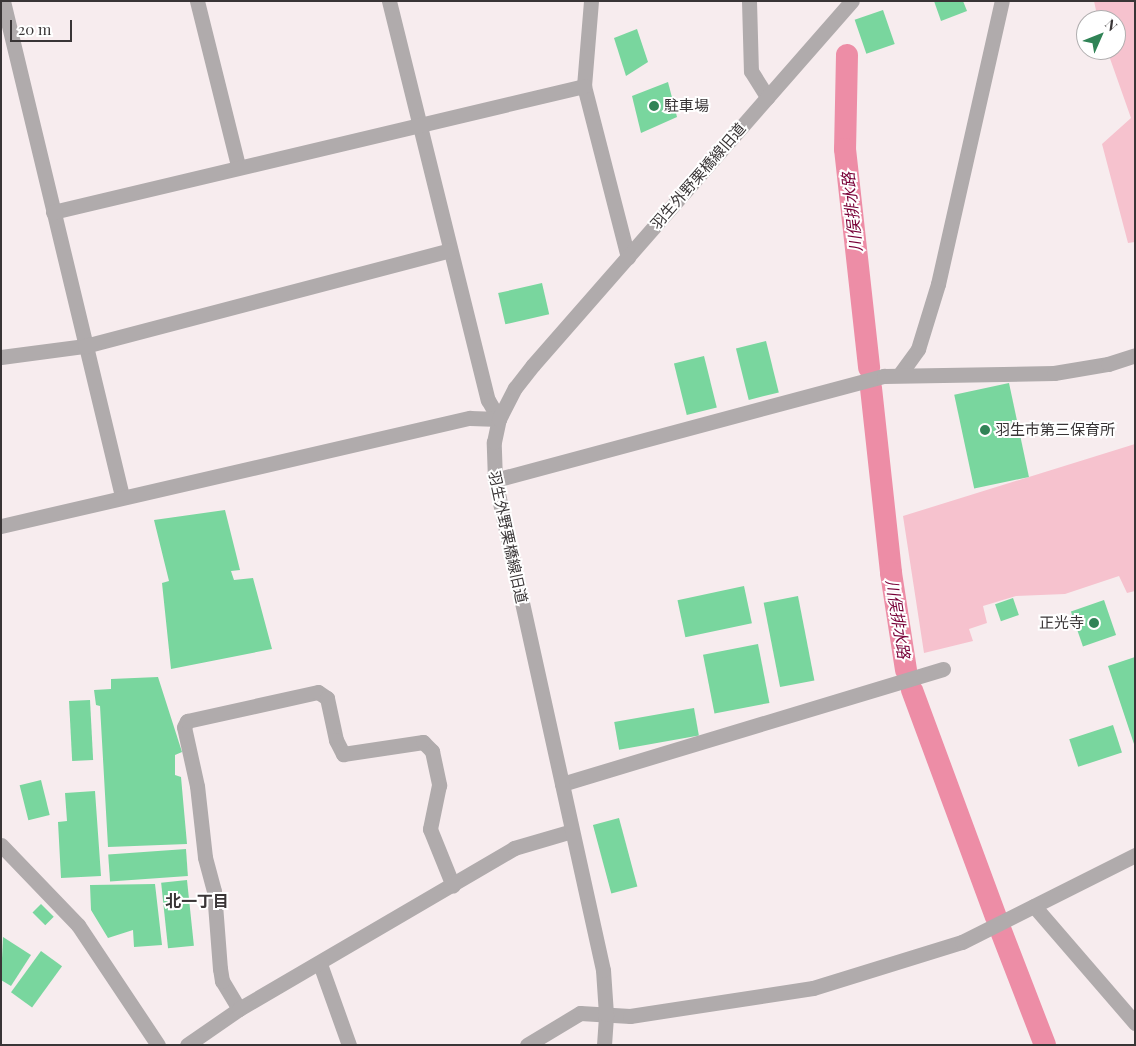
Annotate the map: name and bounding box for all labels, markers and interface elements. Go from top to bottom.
scale bar [12,10,75,42]
north arrow [1076,10,1126,60]
text: N [1101,15,1122,35]
text: 20 m [18,19,51,39]
place label: 駐車場 [664,97,709,115]
marker: 駐車場 [648,100,660,112]
street label: 羽生外野栗橋線旧道 [647,119,749,233]
water label: 川俣排水路 [838,171,866,253]
place label: 羽生市第三保育所 [995,421,1115,439]
marker: 羽生市第三保育所 [979,424,991,436]
street label: 羽生外野栗橋線旧道 [485,469,531,605]
water label: 川俣排水路 [882,578,914,660]
place label: 正光寺 [1039,614,1084,632]
marker: 正光寺 [1088,617,1100,629]
district label: 北一丁目 [165,891,229,911]

